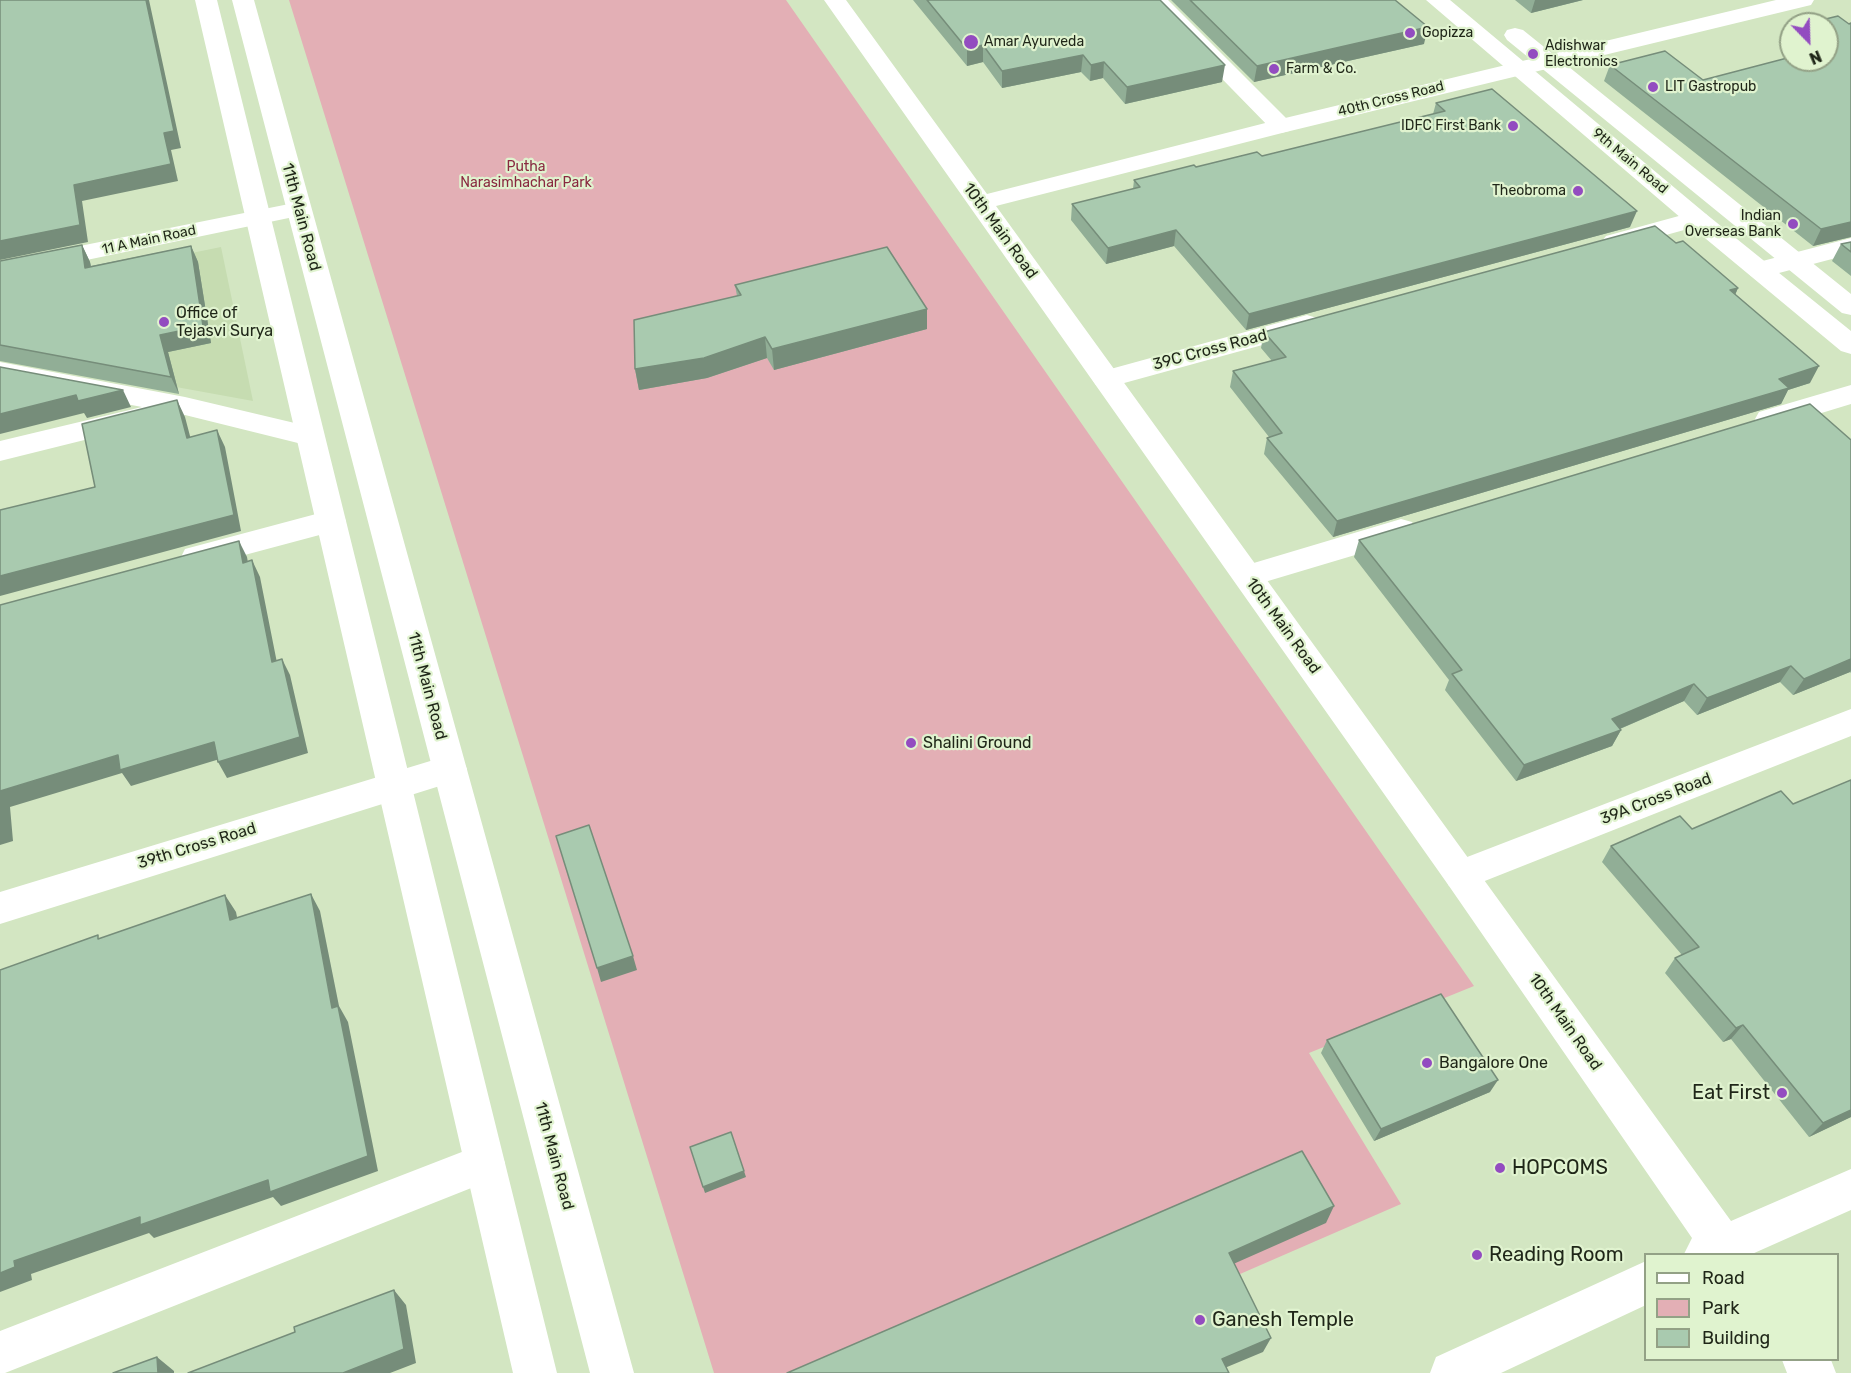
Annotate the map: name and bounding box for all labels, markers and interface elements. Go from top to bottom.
north arrow [1779,12,1839,72]
place label: Gopizza [1422,25,1473,41]
marker: Gopizza [1403,26,1417,40]
marker: Amar Ayurveda [962,33,980,51]
place label: Amar Ayurveda [984,34,1084,50]
place label: Adishwar Electronics [1545,38,1618,70]
text: N [1806,46,1824,68]
marker: Adishwar Electronics [1526,47,1540,61]
place label: Farm & Co. [1286,61,1357,77]
marker: Farm & Co. [1267,62,1281,76]
street label: 40th Cross Road [1336,78,1446,120]
place label: LIT Gastropub [1665,79,1756,95]
marker: LIT Gastropub [1646,80,1660,94]
place label: IDFC First Bank [1401,118,1501,134]
marker: IDFC First Bank [1506,119,1520,133]
street label: 9th Main Road [1589,125,1671,197]
park label: Putha Narasimhachar Park [460,159,592,192]
street label: 11th Main Road [277,161,325,273]
street label: 10th Main Road [959,179,1041,283]
place label: Theobroma [1492,183,1566,199]
marker: Theobroma [1571,184,1585,198]
place label: Indian Overseas Bank [1685,208,1781,240]
marker: Indian Overseas Bank [1786,217,1800,231]
street label: 11 A Main Road [101,222,197,258]
place label: Office of Tejasvi Surya [176,303,273,341]
marker: Office of Tejasvi Surya [157,315,171,329]
street label: 39C Cross Road [1151,326,1269,374]
street label: 10th Main Road [1242,574,1324,678]
street label: 11th Main Road [403,630,451,742]
place label: Shalini Ground [923,733,1032,753]
marker: Shalini Ground [904,736,918,750]
street label: 39A Cross Road [1598,769,1714,829]
street label: 39th Cross Road [135,819,259,873]
street label: 10th Main Road [1524,970,1606,1074]
place label: Bangalore One [1439,1053,1548,1073]
marker: Bangalore One [1420,1056,1434,1070]
place label: Eat First [1692,1081,1770,1105]
marker: Eat First [1775,1086,1789,1100]
street label: 11th Main Road [530,1100,578,1212]
place label: HOPCOMS [1512,1156,1608,1180]
marker: HOPCOMS [1493,1161,1507,1175]
place label: Reading Room [1489,1243,1624,1267]
marker: Reading Room [1470,1248,1484,1262]
legend [1644,1253,1839,1361]
text: Road [1702,1267,1745,1289]
text: Park [1702,1297,1739,1319]
place label: Ganesh Temple [1212,1308,1354,1332]
marker: Ganesh Temple [1193,1313,1207,1327]
text: Building [1702,1327,1770,1349]

